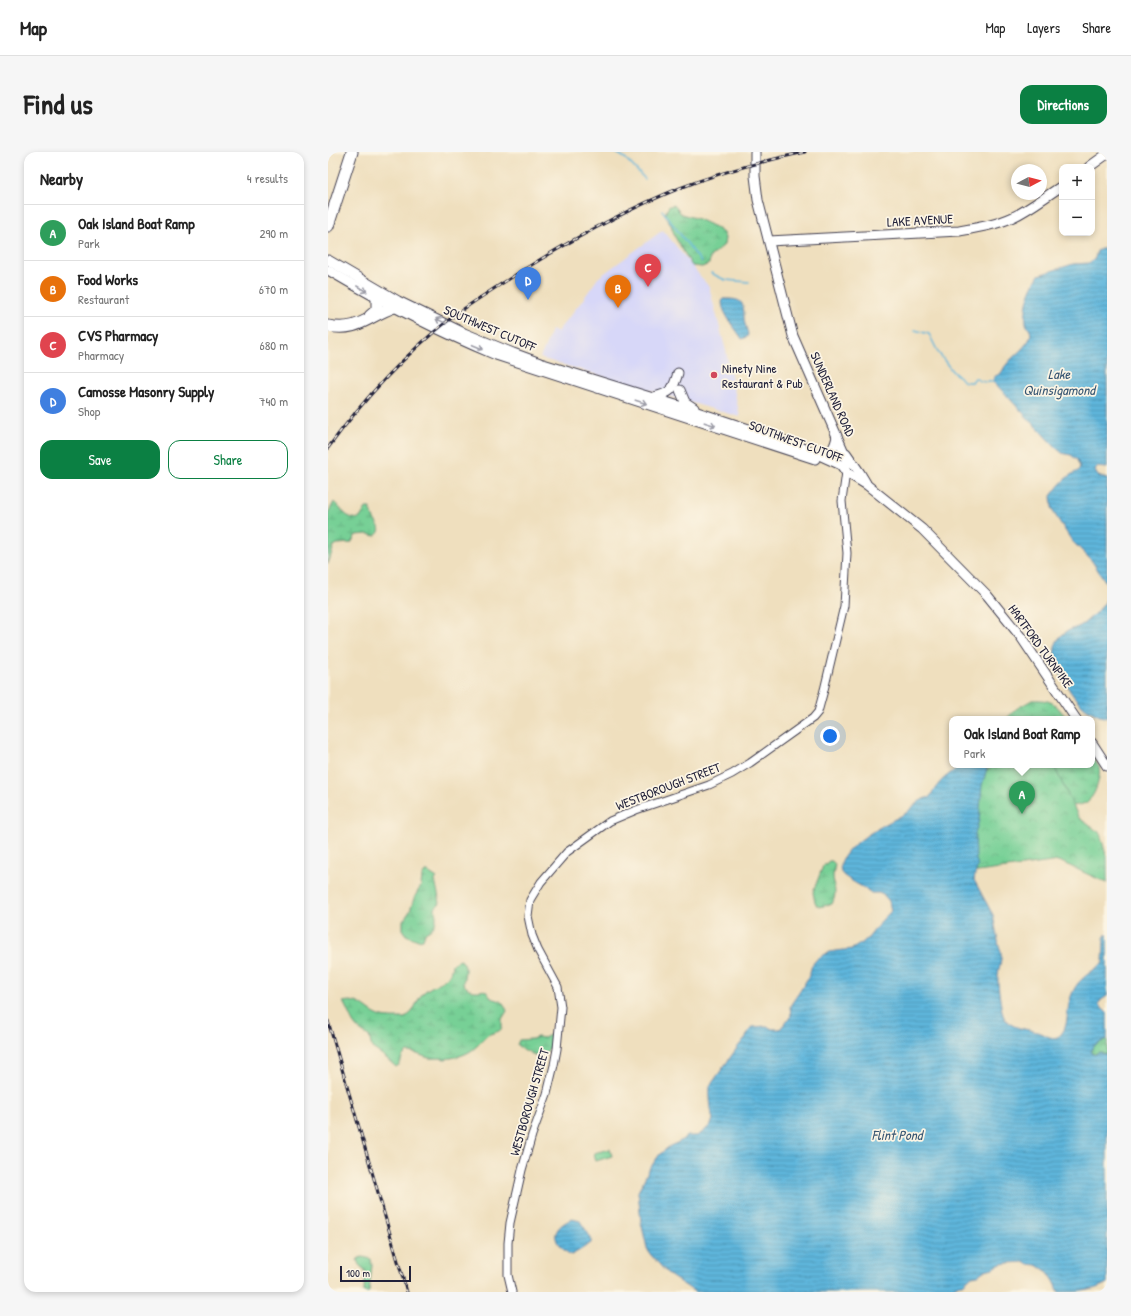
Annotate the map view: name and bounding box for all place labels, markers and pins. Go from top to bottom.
pin: C [635,254,661,287]
pin: D [515,267,541,300]
pin: B [605,275,631,308]
place label: Ninety Nine Restaurant & Pub [722,359,803,392]
marker: Ninety Nine Restaurant & Pub [709,370,719,380]
pin: A [1009,781,1035,814]

